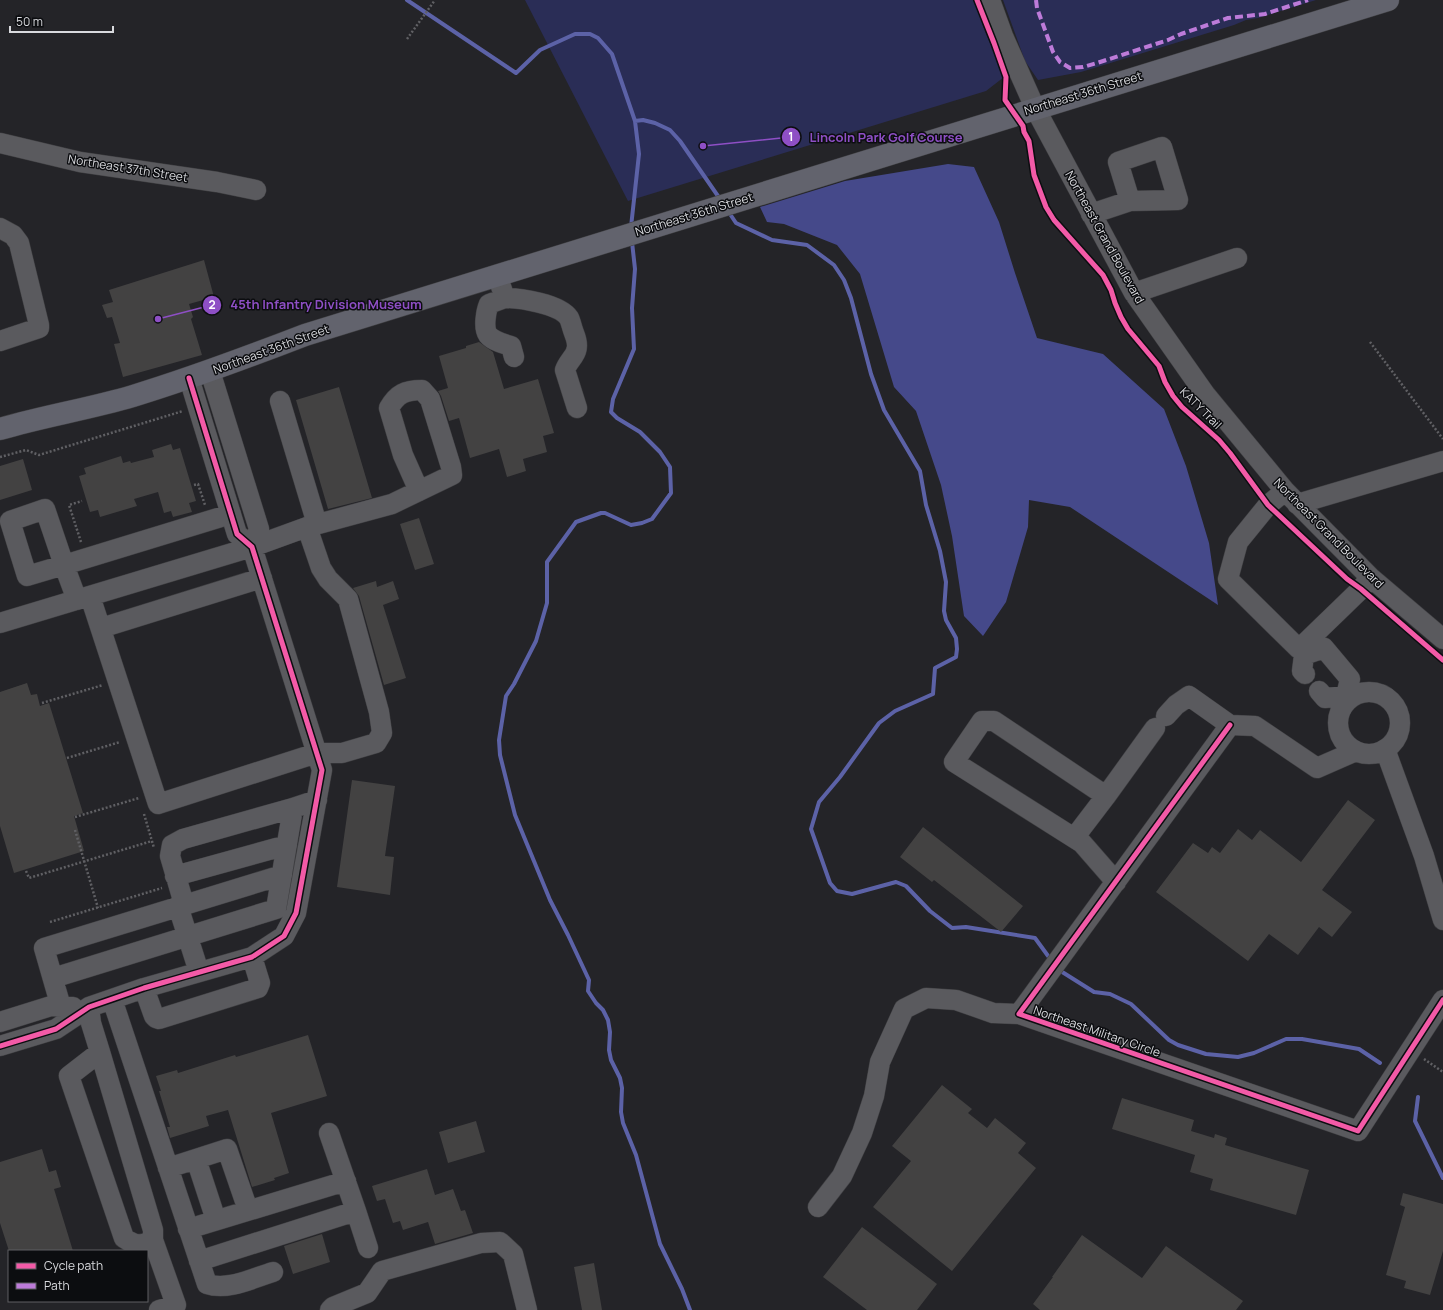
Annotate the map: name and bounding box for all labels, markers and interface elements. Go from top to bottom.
scale bar [10,8,113,34]
text: 50 m [16,13,43,30]
street label: Northeast 36th Street [1022,67,1144,119]
callout: Lincoln Park Golf Course [781,125,970,150]
text: 1 [788,128,794,145]
text: Lincoln Park Golf Course [810,128,963,146]
street label: Northeast 37th Street [67,150,189,186]
street label: Northeast Grand Boulevard [1061,168,1149,306]
street label: Northeast 36th Street [633,188,755,240]
callout: 45th Infantry Division Museum [202,292,430,317]
text: 45th Infantry Division Museum [230,295,422,313]
text: 2 [208,296,216,313]
street label: Northeast 36th Street [211,320,332,378]
street label: KATY Trail [1176,383,1226,433]
street label: Northeast Grand Boulevard [1270,474,1388,592]
street label: Northeast Military Circle [1031,1001,1163,1061]
legend [8,1250,148,1302]
text: Cycle path [44,1257,103,1274]
text: Path [44,1277,70,1294]

